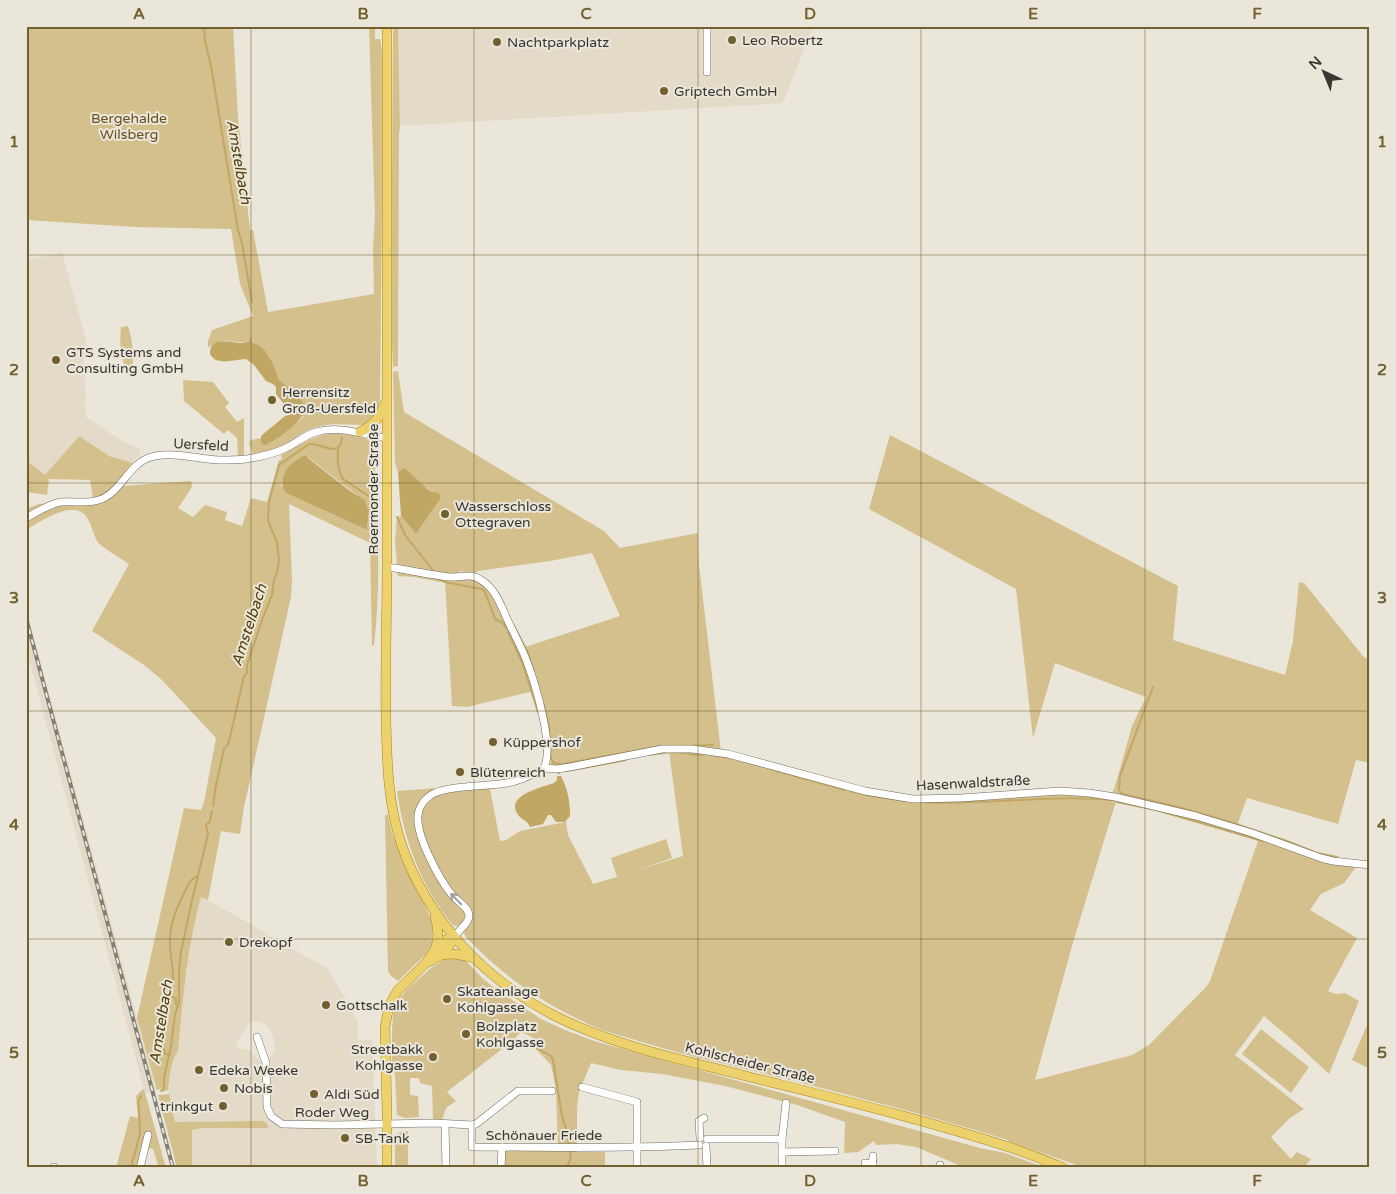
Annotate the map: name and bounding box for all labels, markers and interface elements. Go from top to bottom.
text: A [133,4,145,24]
text: B [357,4,369,24]
text: C [580,4,592,24]
text: D [804,4,816,24]
text: E [1028,4,1038,24]
text: F [1252,4,1262,24]
place label: Leo Robertz [742,32,823,49]
place label: Nachtparkplatz [507,34,609,51]
marker: Leo Robertz [726,34,738,46]
marker: Nachtparkplatz [491,36,503,48]
north arrow [1298,48,1348,98]
text: N [1305,53,1325,73]
place label: Griptech GmbH [674,83,778,100]
marker: Griptech GmbH [658,85,670,97]
park label: Bergehalde Wilsberg [91,110,167,143]
water label: Amstelbach [223,119,255,206]
text: 1 [9,132,19,152]
text: 1 [1377,132,1387,152]
place label: GTS Systems and Consulting GmbH [66,344,184,377]
marker: GTS Systems and Consulting GmbH [50,354,62,366]
text: 2 [9,360,19,380]
text: 2 [1377,360,1387,380]
place label: Herrensitz Groß-Uersfeld [282,384,376,417]
marker: Herrensitz Groß-Uersfeld [266,394,278,406]
street label: Roermonder Straße [365,424,382,554]
street label: Uersfeld [173,435,229,455]
place label: Wasserschloss Ottegraven [455,498,552,531]
marker: Wasserschloss Ottegraven [439,508,451,520]
water label: Amstelbach [227,581,271,668]
text: 3 [9,588,19,608]
text: 3 [1377,588,1387,608]
place label: Küppershof [503,734,582,751]
marker: Küppershof [487,736,499,748]
place label: Blütenreich [470,764,546,781]
marker: Blütenreich [454,766,466,778]
street label: Hasenwaldstraße [915,772,1031,794]
text: 4 [9,815,19,835]
text: 4 [1377,815,1387,835]
one-way arrow [450,892,462,905]
place label: Drekopf [239,934,293,951]
marker: Drekopf [223,936,235,948]
water label: Amstelbach [145,978,177,1065]
place label: Skateanlage Kohlgasse [457,983,538,1016]
marker: Skateanlage Kohlgasse [441,993,453,1005]
place label: Gottschalk [336,997,408,1014]
marker: Gottschalk [320,999,332,1011]
place label: Bolzplatz Kohlgasse [476,1018,544,1051]
marker: Bolzplatz Kohlgasse [460,1028,472,1040]
street label: Kohlscheider Straße [683,1039,817,1087]
place label: Streetbakk Kohlgasse [351,1041,423,1074]
text: 5 [9,1043,19,1063]
text: 5 [1377,1043,1387,1063]
marker: Streetbakk Kohlgasse [427,1051,439,1063]
place label: Edeka Weeke [209,1062,298,1079]
marker: Edeka Weeke [193,1064,205,1076]
place label: Nobis [234,1080,273,1097]
marker: Nobis [218,1082,230,1094]
place label: Aldi Süd [324,1086,380,1103]
marker: Aldi Süd [308,1088,320,1100]
place label: trinkgut [160,1098,214,1115]
marker: trinkgut [217,1100,229,1112]
street label: Roder Weg [295,1104,369,1121]
street label: Schönauer Friede [486,1127,602,1144]
place label: SB-Tank [355,1130,410,1147]
marker: SB-Tank [339,1132,351,1144]
text: A [133,1171,145,1191]
text: B [357,1171,369,1191]
text: C [580,1171,592,1191]
text: D [804,1171,816,1191]
text: E [1028,1171,1038,1191]
text: F [1252,1171,1262,1191]

